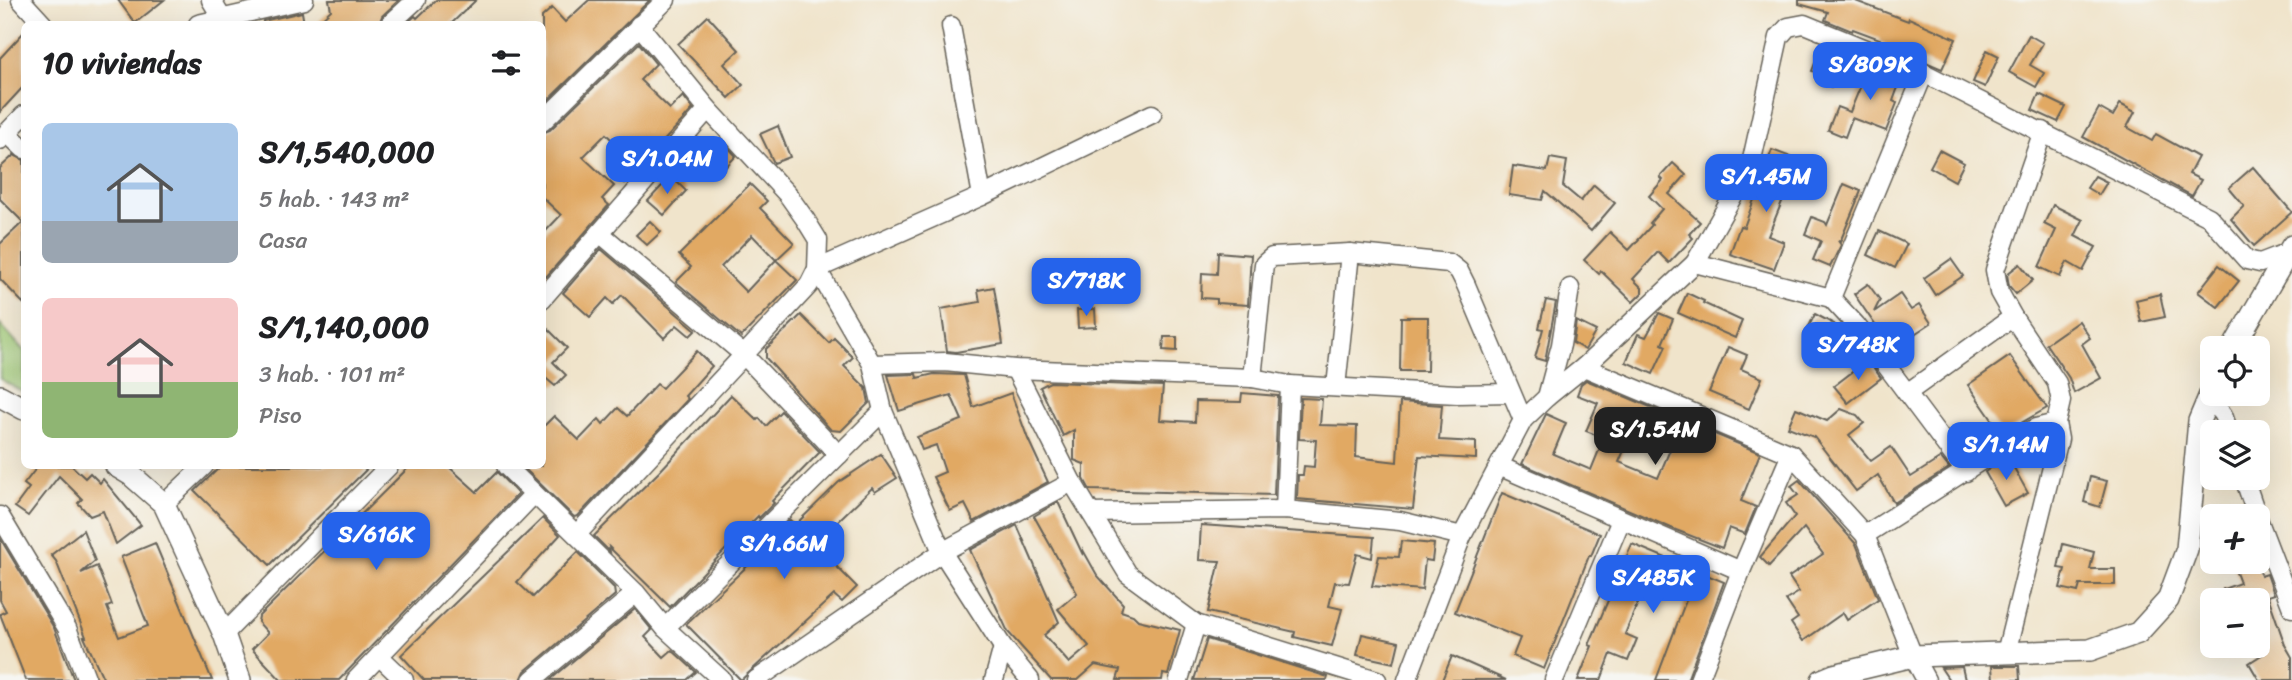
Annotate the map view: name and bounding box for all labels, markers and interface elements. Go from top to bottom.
text: 10 viviendas [42,36,202,90]
pin: S/809K [1813,42,1927,102]
icon: filters [487,44,525,82]
text: S/809K [1829,44,1911,85]
text: S/1,540,000 [259,125,435,179]
pin: S/1.04M [602,136,732,196]
text: S/1.04M [622,138,712,179]
icon: home [98,151,182,235]
pin: S/1.45M [1701,154,1831,214]
text: S/1.45M [1721,156,1811,197]
text: 5 hab. · 143 m² [259,179,410,220]
text: Casa [259,220,307,261]
pin: S/718K [1029,258,1143,318]
text: S/718K [1048,260,1124,301]
text: S/1,140,000 [259,300,429,354]
pin: S/748K [1801,322,1915,382]
text: S/748K [1817,324,1899,365]
icon: home [98,326,182,410]
map controls [2200,336,2270,658]
button: locate [2200,336,2270,406]
text: 3 hab. · 101 m² [259,354,406,395]
text: Piso [259,395,302,436]
pin: S/1.54M [1590,407,1720,467]
text: S/1.54M [1610,409,1700,450]
button: layers [2200,420,2270,490]
pin: S/1.14M [1941,422,2071,482]
text: S/1.14M [1963,424,2049,465]
button: + [2200,504,2270,574]
pin: S/616K [319,512,433,572]
text: S/616K [338,514,414,555]
pin: S/1.66M [719,522,849,581]
text: S/1.66M [740,523,828,564]
pin: S/485K [1596,556,1710,615]
text: S/485K [1612,557,1694,598]
button: − [2200,588,2270,658]

